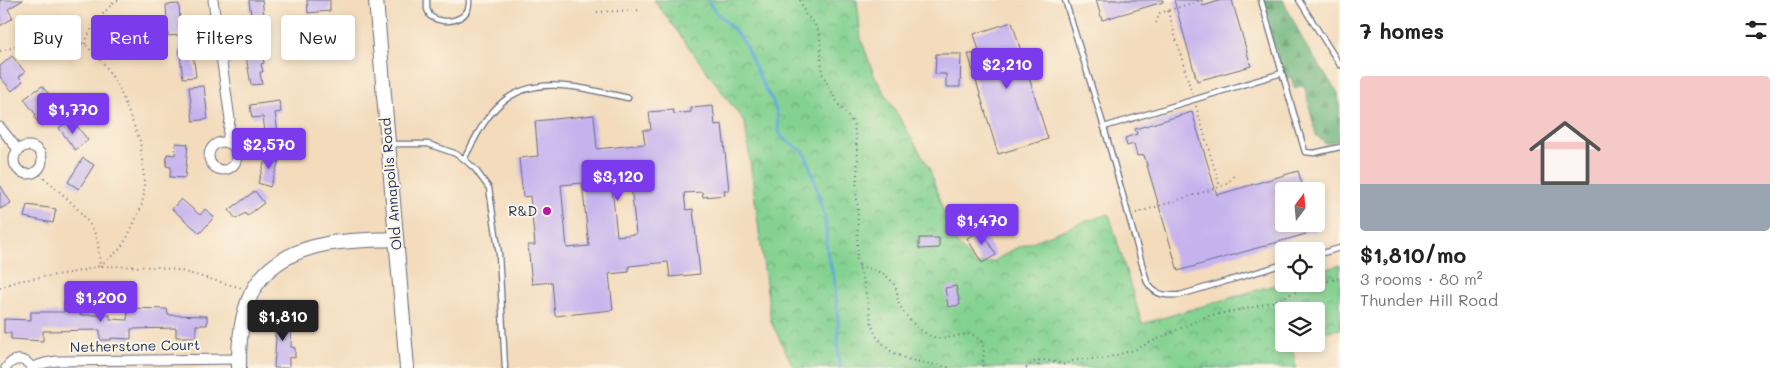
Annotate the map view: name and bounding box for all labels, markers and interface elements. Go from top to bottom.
chip: Buy [15,15,81,60]
chip: Rent [91,15,168,60]
chip: Filters [178,15,271,60]
chip: New [281,15,355,60]
icon: filters [1742,16,1770,44]
text: 7 homes [1360,17,1444,44]
pin: $2,210 [966,48,1048,90]
text: $2,210 [982,53,1032,74]
pin: $1,770 [32,92,114,135]
text: $1,770 [48,98,98,119]
icon: home [1520,108,1610,198]
street label: Old Annapolis Road [375,117,406,251]
pin: $2,570 [228,128,310,170]
text: $2,570 [243,133,295,154]
pin: $3,120 [577,160,659,202]
text: $3,120 [593,165,643,186]
north arrow [1275,182,1325,232]
map controls [1275,182,1325,352]
place label: R&D [508,201,537,220]
pin: $1,470 [941,204,1023,246]
marker: R&D [541,205,553,217]
text: $1,470 [956,209,1008,230]
text: $1,810/mo [1360,241,1466,268]
button: locate [1275,242,1325,292]
text: 3 rooms · 80 m² [1360,268,1483,289]
pin: $1,200 [60,280,142,323]
text: $1,200 [75,286,127,307]
text: Thunder Hill Road [1360,289,1498,310]
pin: $1,810 [242,300,324,342]
button: layers [1275,302,1325,352]
text: $1,810 [258,305,308,326]
street label: Netherstone Court [70,335,200,356]

